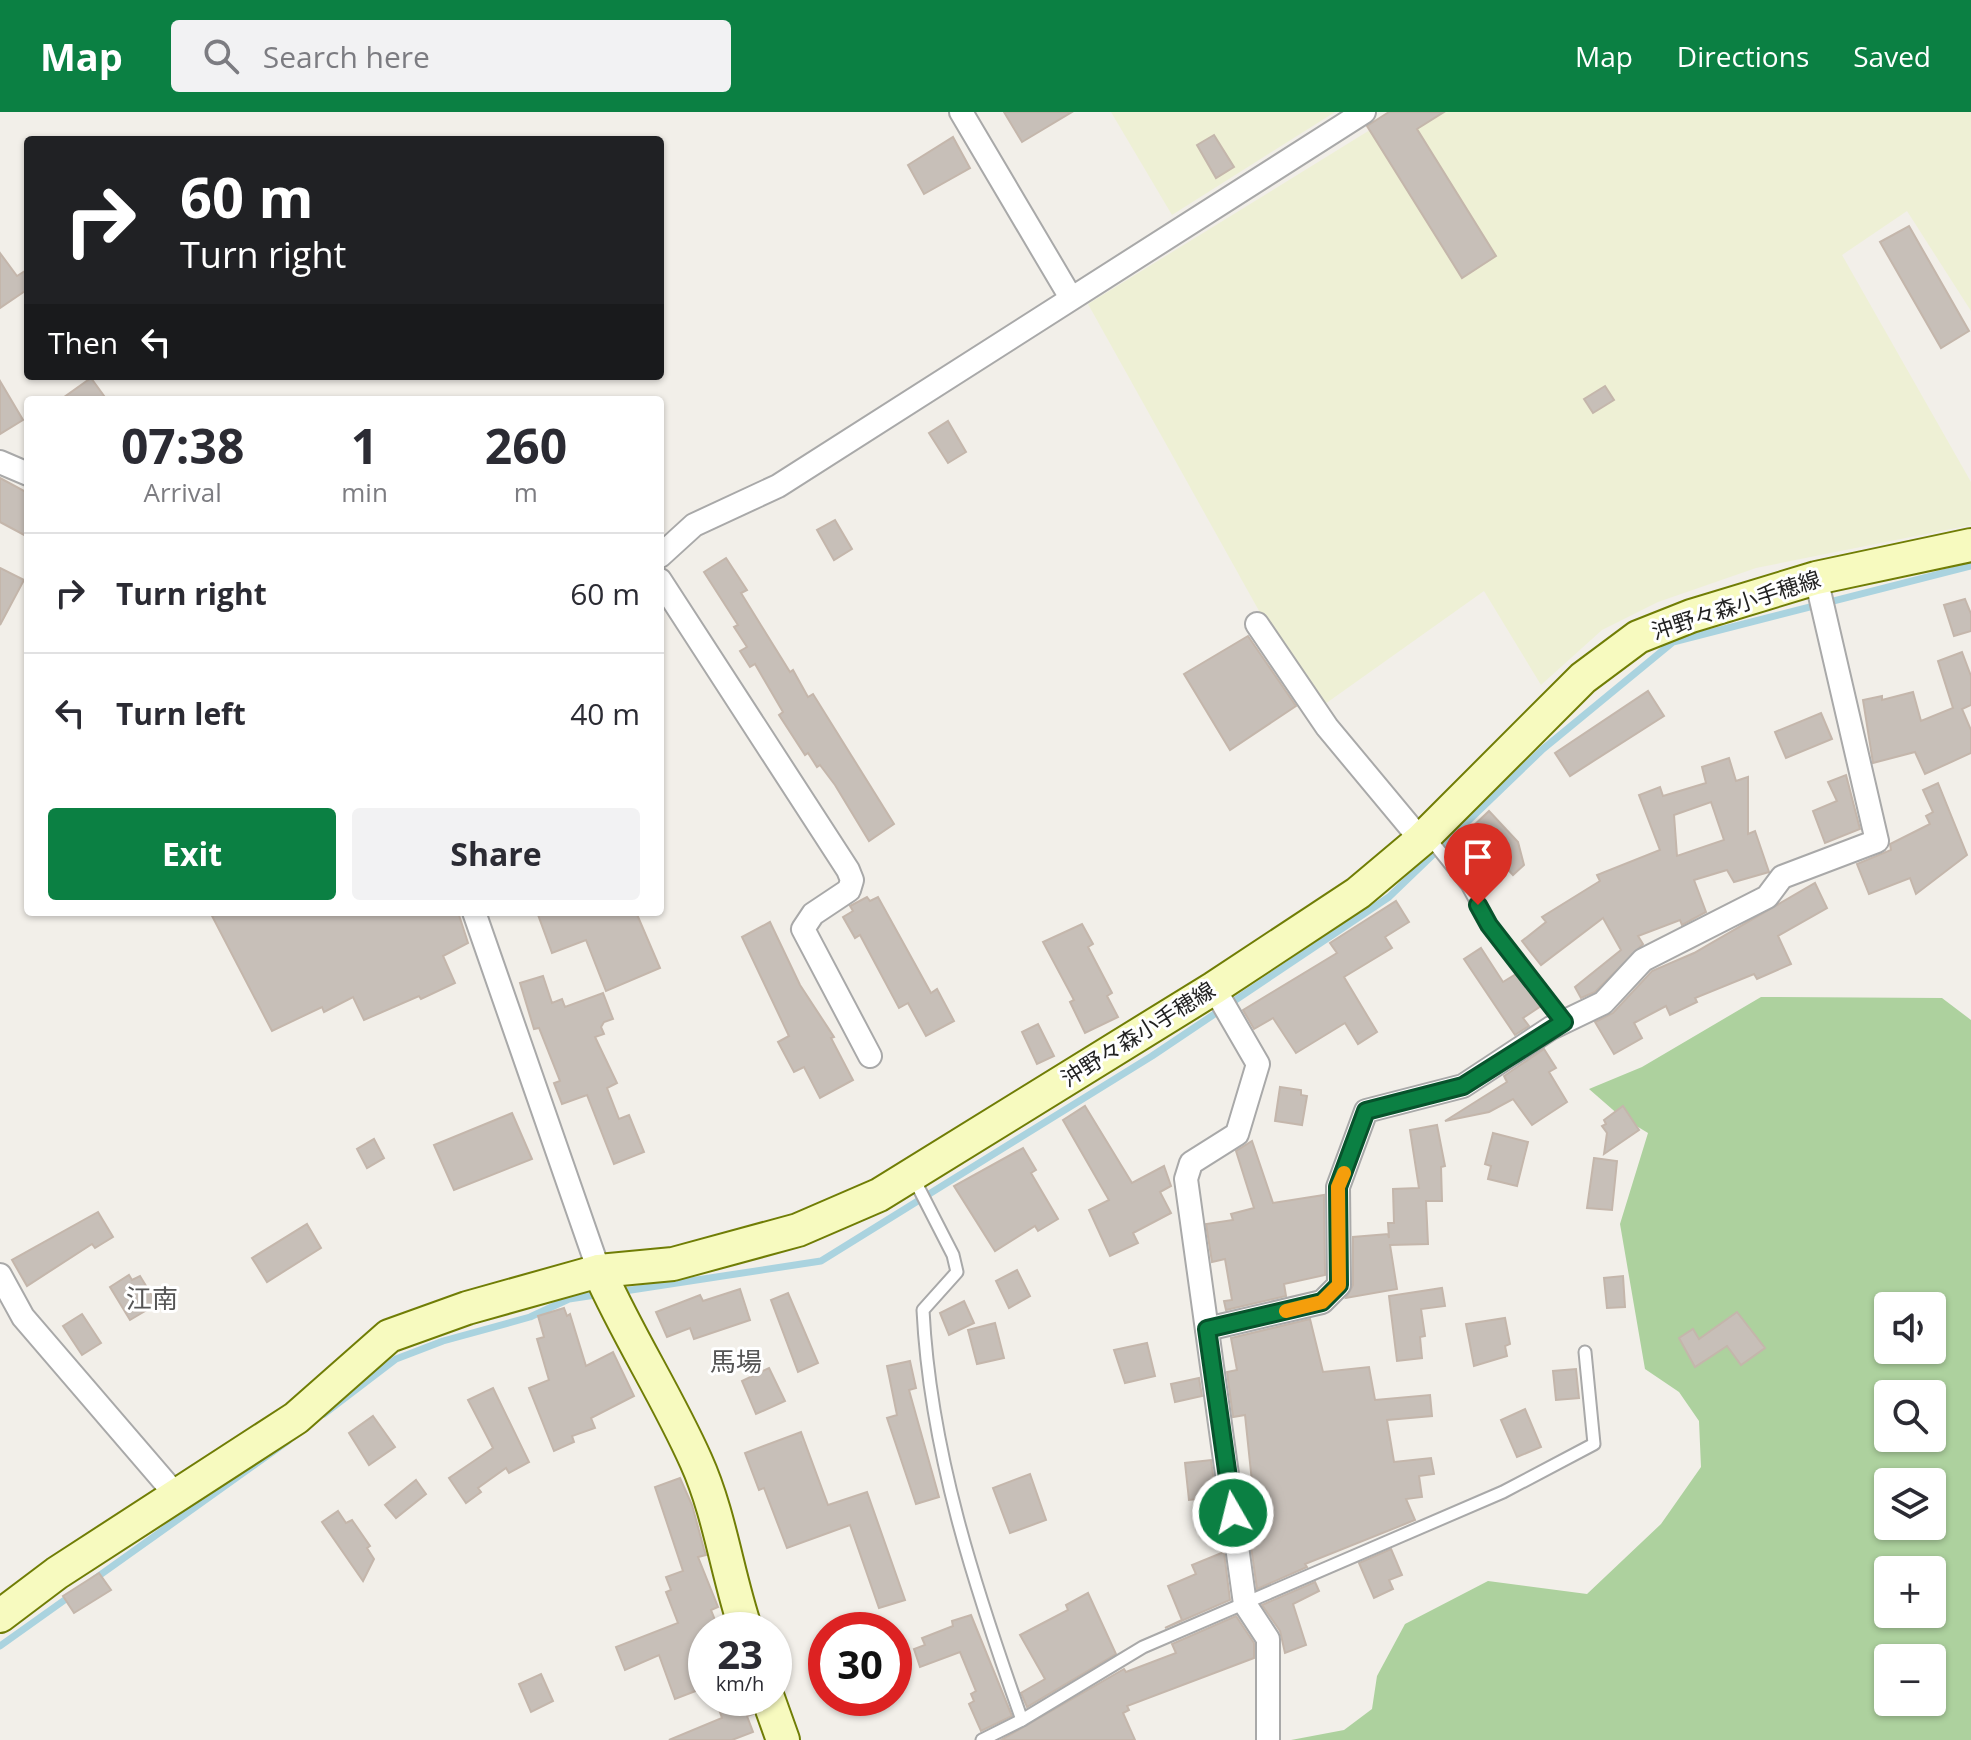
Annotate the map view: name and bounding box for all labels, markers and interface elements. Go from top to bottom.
search box [171,20,731,92]
text: Map [40,30,123,82]
icon: search [199,34,243,78]
text: Search here [263,36,430,77]
text: Map [1575,37,1633,75]
text: Directions [1677,37,1809,75]
text: Saved [1853,37,1931,75]
text: 60 m [180,158,314,234]
icon: right [48,168,152,272]
text: Turn right [180,230,346,279]
icon: left [134,320,178,364]
text: Then [48,322,118,363]
text: 07:38 [121,413,244,478]
text: 1 [351,413,378,478]
text: 260 [485,413,567,478]
text: Arrival [143,474,222,510]
text: min [341,474,388,510]
text: m [514,474,538,510]
street label: 沖野々森小手穂線 [1647,563,1824,646]
icon: right [48,571,92,615]
text: Turn right [116,573,267,614]
text: 60 m [570,573,640,614]
icon: left [48,691,92,735]
text: Turn left [116,693,246,734]
text: 40 m [570,693,640,734]
button: Exit [48,808,336,900]
button: Share [352,808,640,900]
pin [1444,823,1512,905]
icon: arrive [1456,835,1500,879]
street label: 沖野々森小手穂線 [1055,974,1220,1093]
district label: 江南 [126,1280,178,1316]
map controls [1874,1292,1946,1716]
button: sound [1874,1292,1946,1364]
district label: 馬場 [710,1343,762,1379]
button: search [1874,1380,1946,1452]
button: layers [1874,1468,1946,1540]
position arrow [1191,1471,1275,1555]
button: + [1874,1556,1946,1628]
speed limit sign: 30 [808,1612,912,1716]
text: 23 [717,1626,763,1681]
button: − [1874,1644,1946,1716]
text: km/h [716,1670,764,1697]

